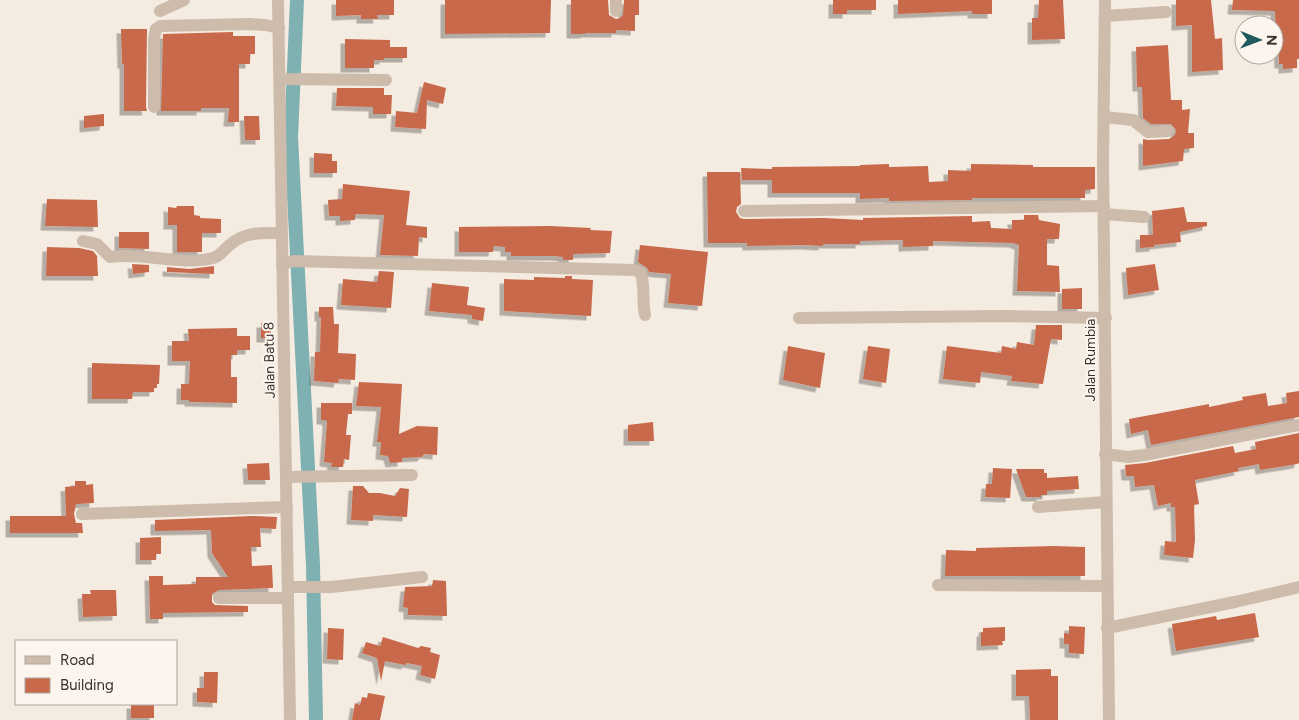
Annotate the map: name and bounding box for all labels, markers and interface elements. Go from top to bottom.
north arrow [1234,15,1284,65]
text: N [1263,35,1280,46]
street label: Jalan Rumbia [1082,319,1099,401]
street label: Jalan Batu 8 [260,321,279,398]
legend [15,640,178,705]
text: Road [60,651,95,669]
text: Building [60,676,114,694]

